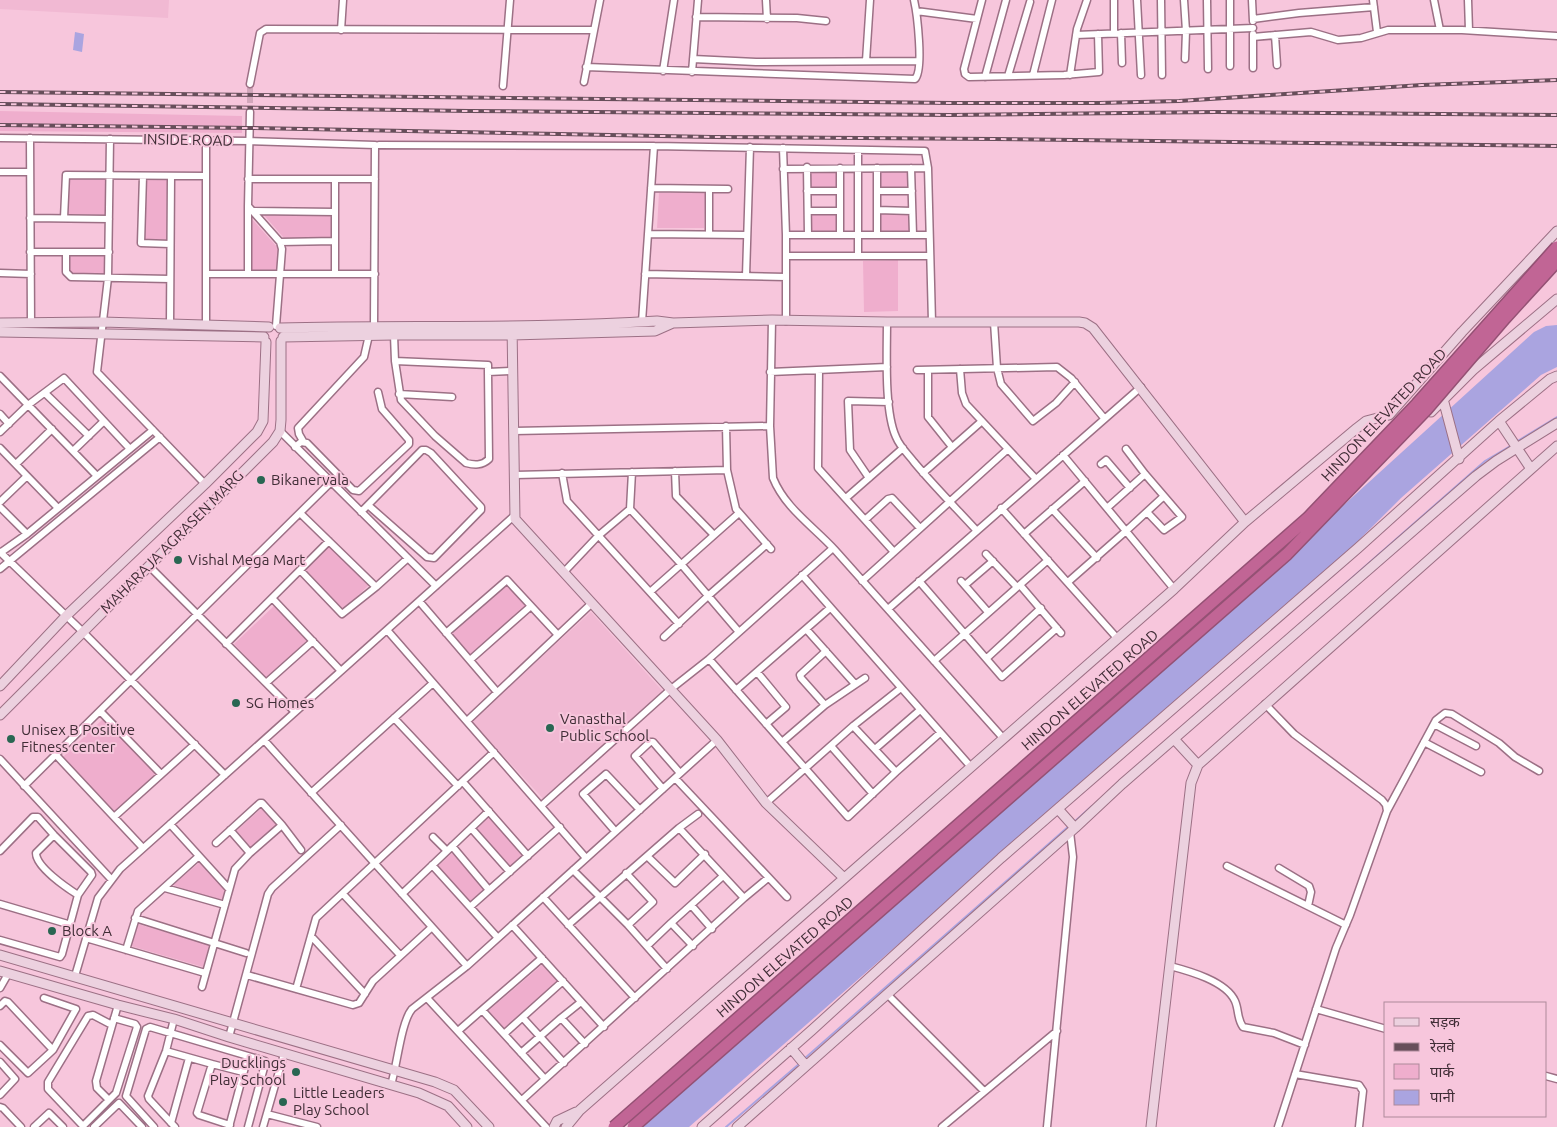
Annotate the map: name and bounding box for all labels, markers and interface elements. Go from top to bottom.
street label: INSIDE ROAD [143,130,233,149]
street label: HINDON ELEVATED ROAD [1318,345,1450,485]
street label: MAHARAJA AGRASEN MARG [97,467,247,617]
place label: Bikanervala [271,471,349,488]
marker: Bikanervala [255,474,267,486]
place label: Vishal Mega Mart [188,551,305,568]
marker: Vishal Mega Mart [172,554,184,566]
street label: HINDON ELEVATED ROAD [1018,626,1161,754]
place label: SG Homes [246,694,314,711]
marker: SG Homes [230,697,242,709]
place label: Vanasthal Public School [560,710,649,744]
place label: Unisex B Positive Fitness center [21,721,135,755]
marker: Vanasthal Public School [544,722,556,734]
marker: Unisex B Positive Fitness center [5,733,17,745]
street label: HINDON ELEVATED ROAD [713,893,856,1021]
place label: Block A [62,922,112,939]
marker: Block A [46,925,58,937]
legend [1384,1002,1547,1117]
text: सड़क [1430,1013,1460,1030]
text: रेलवे [1429,1038,1455,1055]
place label: Ducklings Play School [210,1054,286,1088]
text: पार्क [1430,1063,1454,1080]
marker: Ducklings Play School [290,1066,302,1078]
place label: Little Leaders Play School [293,1084,385,1118]
text: पानी [1430,1088,1456,1105]
marker: Little Leaders Play School [277,1096,289,1108]

